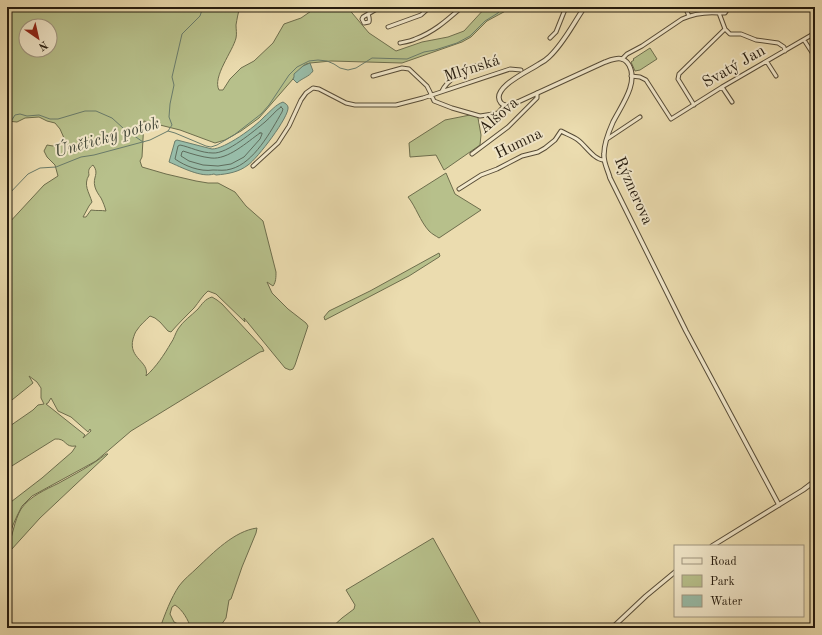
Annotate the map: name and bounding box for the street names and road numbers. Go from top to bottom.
street label: Svatý Jan [700,43,768,91]
street label: Mlýnská [442,52,502,86]
street label: Alšova [476,95,522,137]
street label: Humna [493,126,545,162]
street label: Rýznerova [611,155,655,228]

